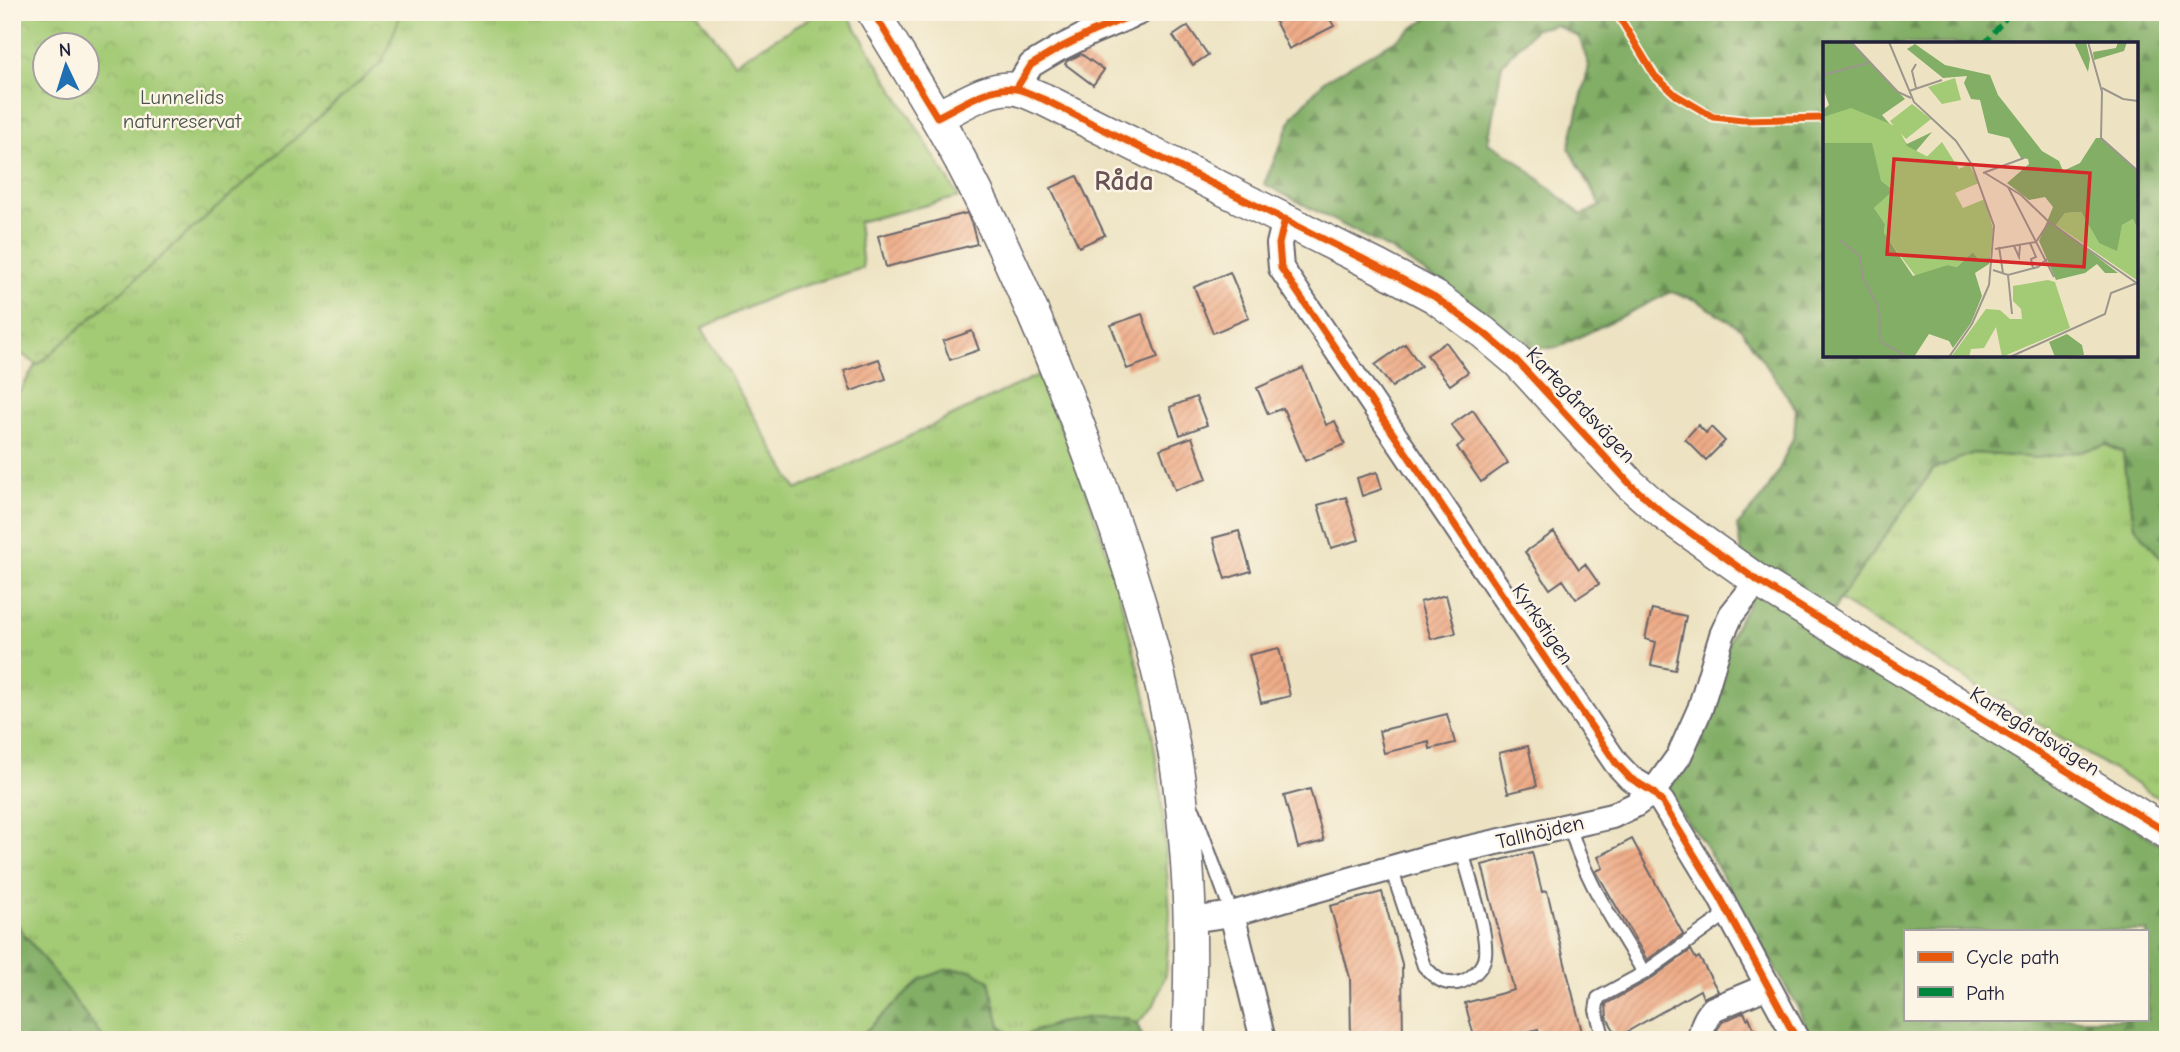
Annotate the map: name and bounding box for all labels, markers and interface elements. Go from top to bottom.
north arrow [32,32,102,102]
text: N [58,39,72,61]
inset map [1823,42,2138,357]
park label: Lunnelids naturreservat [123,85,242,133]
district label: Råda [1094,165,1154,197]
street label: Kartegårdsvägen [1521,342,1641,468]
street label: Kyrkstigen [1507,579,1579,669]
street label: Kartegårdsvägen [1966,681,2104,781]
street label: Tallhöjden [1494,810,1586,854]
legend [1904,930,2148,1020]
text: Cycle path [1966,945,2059,969]
text: Path [1966,981,2005,1005]

